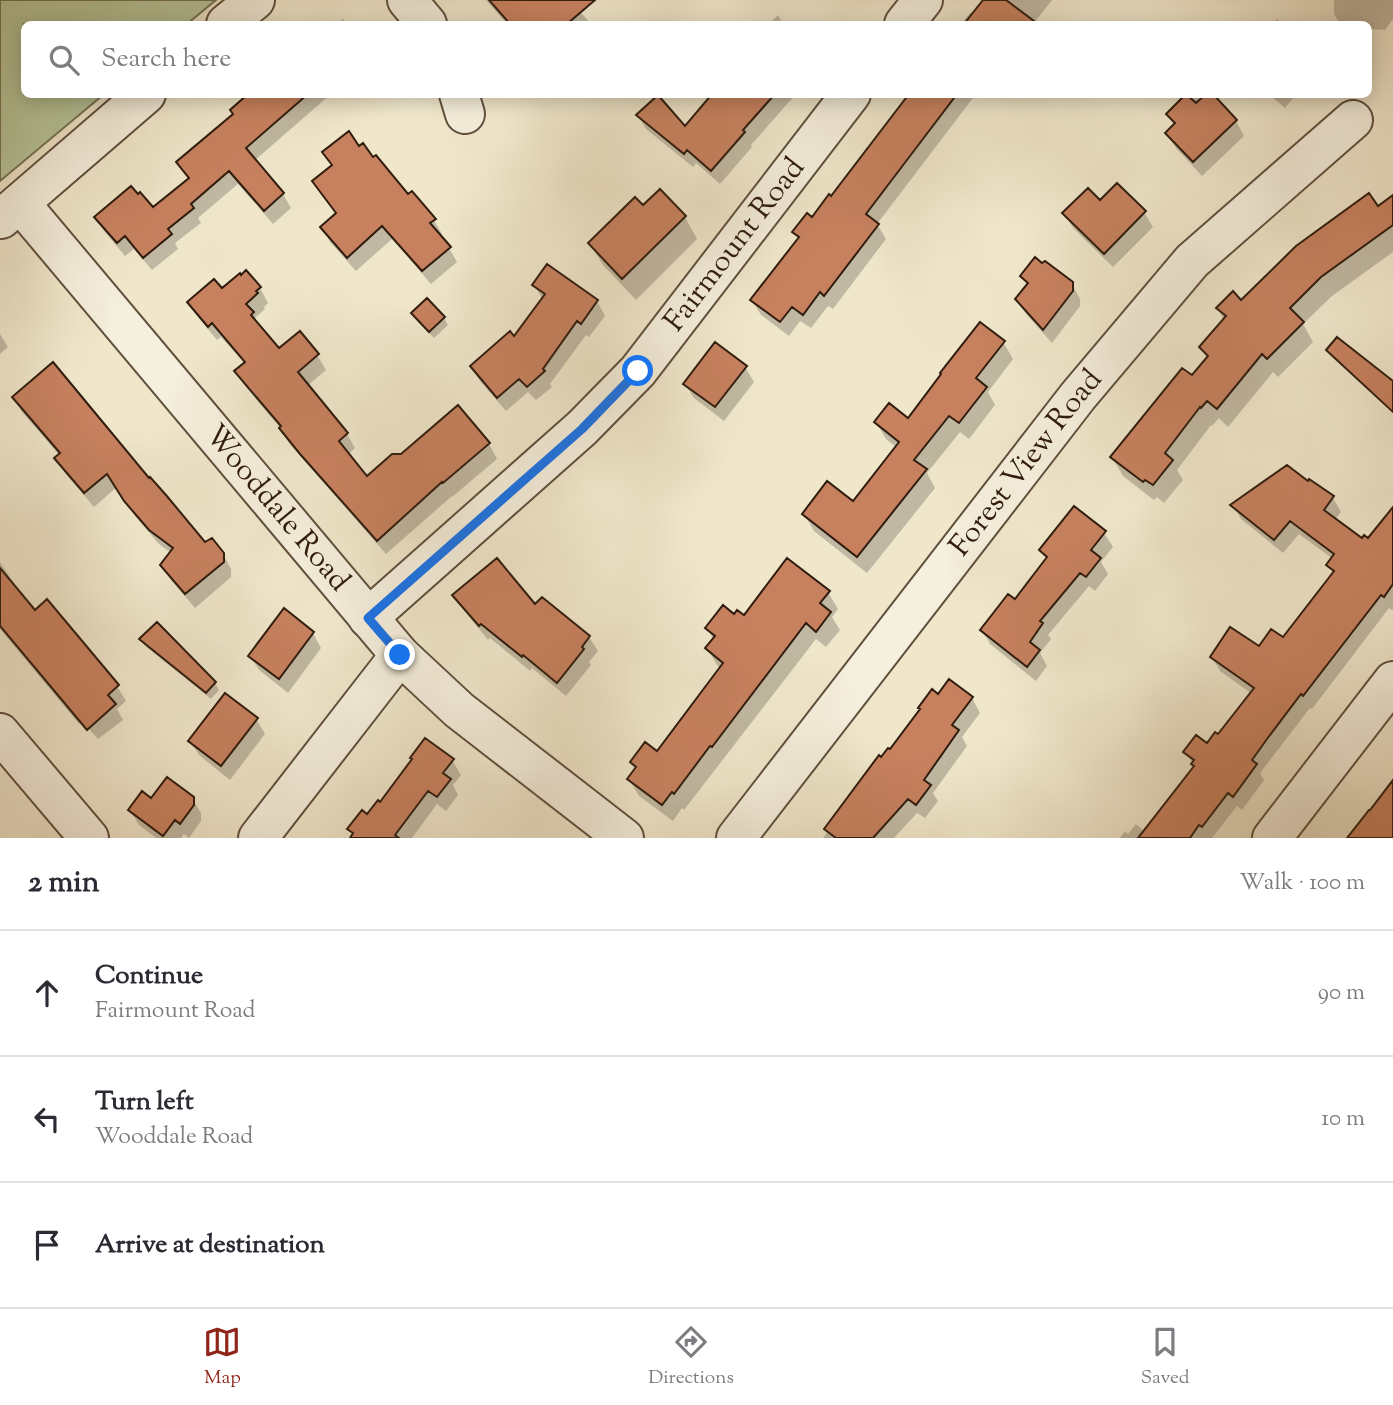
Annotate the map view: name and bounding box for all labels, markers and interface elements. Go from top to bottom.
search box [21,21,1372,98]
icon: search [45,41,83,79]
text: Search here [101,41,231,78]
street label: Fairmount Road [654,149,816,341]
route start [622,355,653,386]
street label: Forest View Road [940,360,1113,566]
street label: Wooddale Road [194,416,360,601]
route end [384,639,415,670]
text: 2 min [28,862,100,905]
text: Walk · 100 m [1240,867,1365,900]
text: Continue [95,958,203,995]
icon: ahead [28,974,66,1012]
text: 90 m [1318,977,1365,1010]
text: Fairmount Road [95,995,256,1028]
text: Turn left [95,1084,194,1121]
icon: left [28,1100,66,1138]
text: 10 m [1321,1103,1365,1136]
text: Wooddale Road [95,1121,253,1154]
icon: arrive [28,1226,66,1264]
text: Arrive at destination [95,1227,325,1264]
tab: Map [203,1323,241,1392]
tab: Directions [648,1323,734,1392]
tab: Saved [1141,1323,1190,1392]

